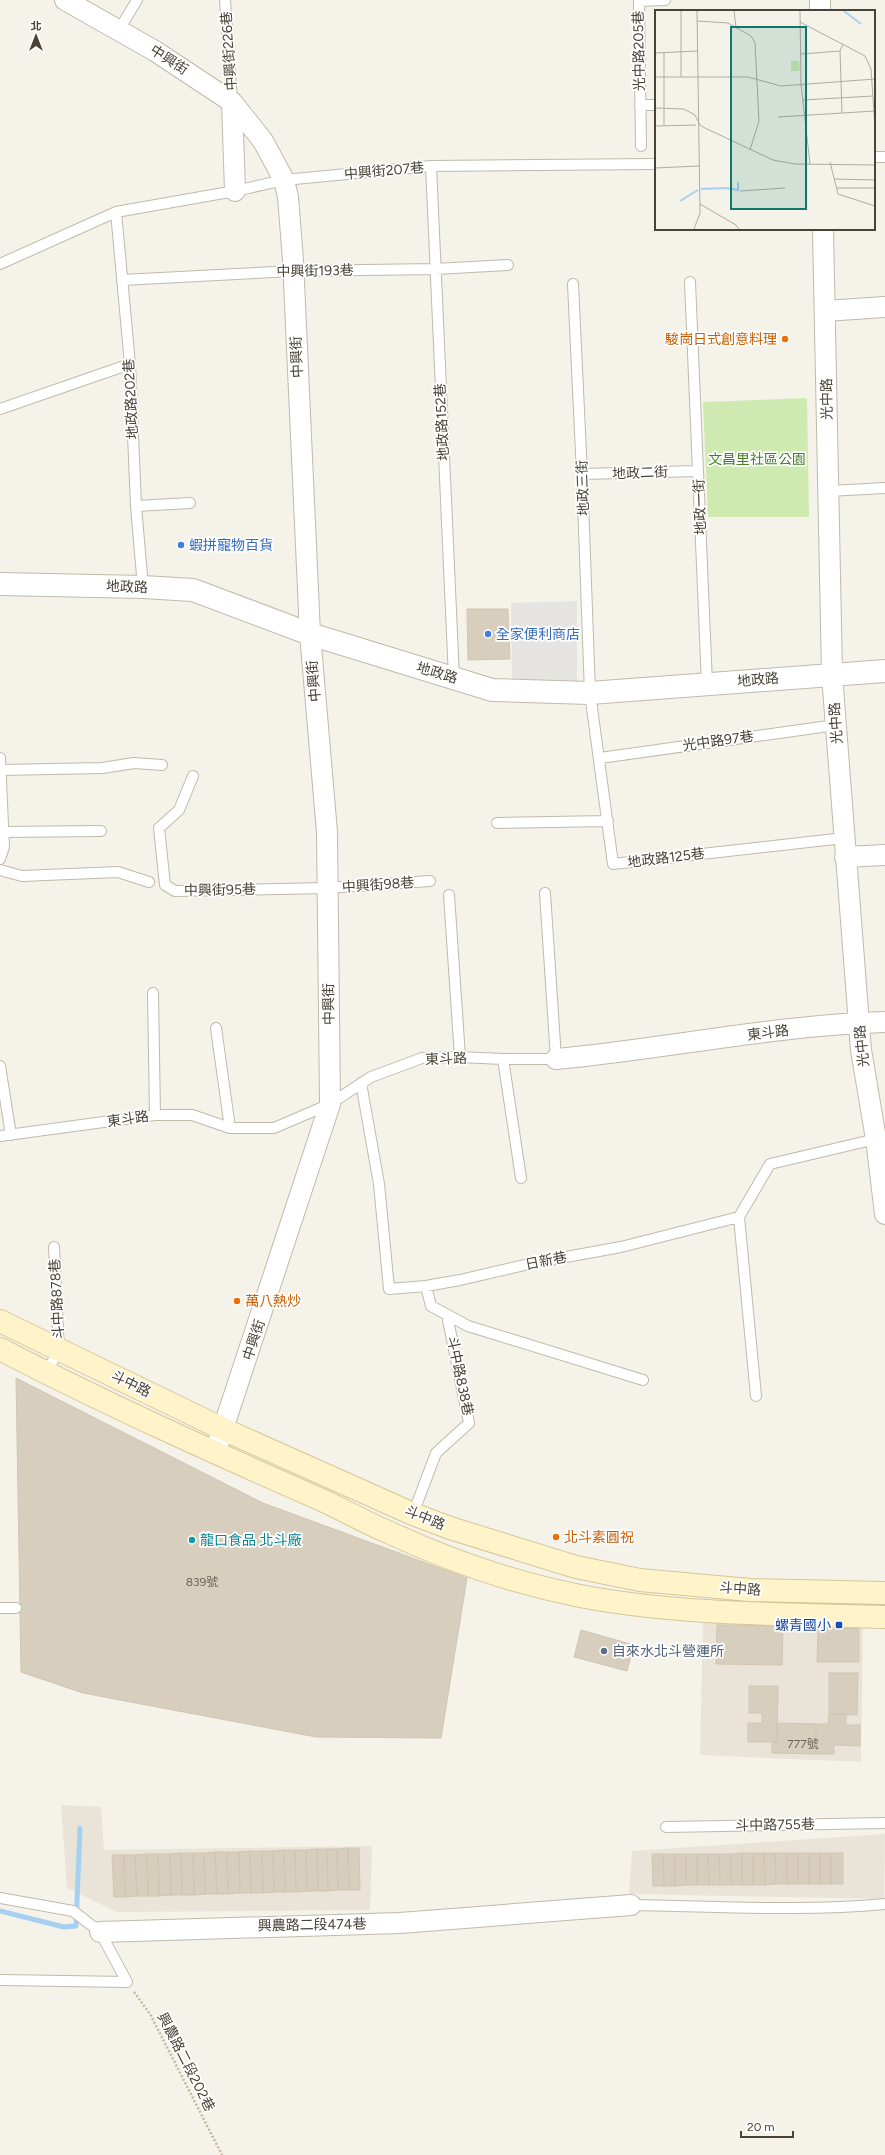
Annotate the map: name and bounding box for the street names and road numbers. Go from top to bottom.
street label: 光中路205巷 [630,10,648,92]
street label: 中興街226巷 [218,11,240,91]
street label: 中興街 [147,41,191,79]
street label: 中興街207巷 [343,159,425,183]
street label: 中興街193巷 [276,262,354,280]
street label: 中興街 [287,336,307,378]
street label: 地政路202巷 [120,358,142,440]
street label: 光中路 [818,378,836,420]
street label: 地政路152巷 [431,383,453,461]
street label: 地政三街 [574,460,592,516]
street label: 地政二街 [612,464,668,482]
street label: 地政一街 [691,479,709,535]
street label: 地政路 [106,578,148,596]
street label: 中興街 [304,659,324,703]
street label: 地政路 [414,659,460,687]
street label: 地政路 [736,670,780,690]
street label: 光中路 [826,701,846,745]
street label: 光中路97巷 [681,728,755,754]
street label: 地政路125巷 [626,845,706,871]
street label: 中興街98巷 [341,874,415,896]
street label: 中興街95巷 [184,881,256,899]
street label: 中興街 [320,983,338,1025]
street label: 東斗路 [746,1022,790,1044]
street label: 光中路 [851,1024,873,1068]
street label: 東斗路 [425,1050,467,1068]
street label: 東斗路 [106,1108,150,1130]
street label: 日新巷 [524,1249,568,1273]
street label: 斗中路878巷 [46,1258,68,1340]
street label: 中興街 [239,1317,269,1363]
street label: 斗中路838巷 [443,1335,477,1417]
street label: 斗中路 [108,1367,154,1401]
street label: 斗中路 [402,1502,448,1534]
street label: 斗中路 [718,1579,762,1599]
street label: 斗中路755巷 [735,1816,815,1834]
street label: 興農路二段474巷 [257,1916,367,1934]
street label: 興農路二段202巷 [154,2010,218,2114]

